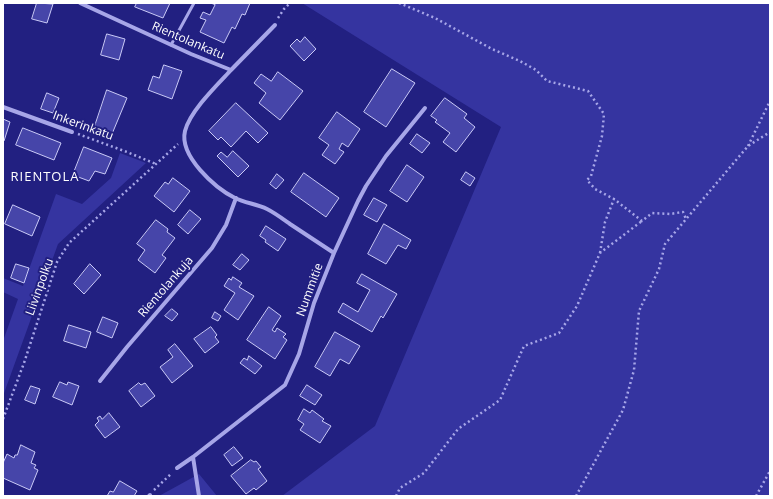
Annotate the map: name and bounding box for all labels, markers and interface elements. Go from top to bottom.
street label: Rientolankatu [149,19,227,63]
street label: Inkerinkatu [51,108,115,144]
district label: RIENTOLA [11,169,79,185]
street label: Rientolankuja [135,253,197,321]
street label: Liivinpolku [23,256,57,318]
street label: Nummitie [294,261,326,319]

